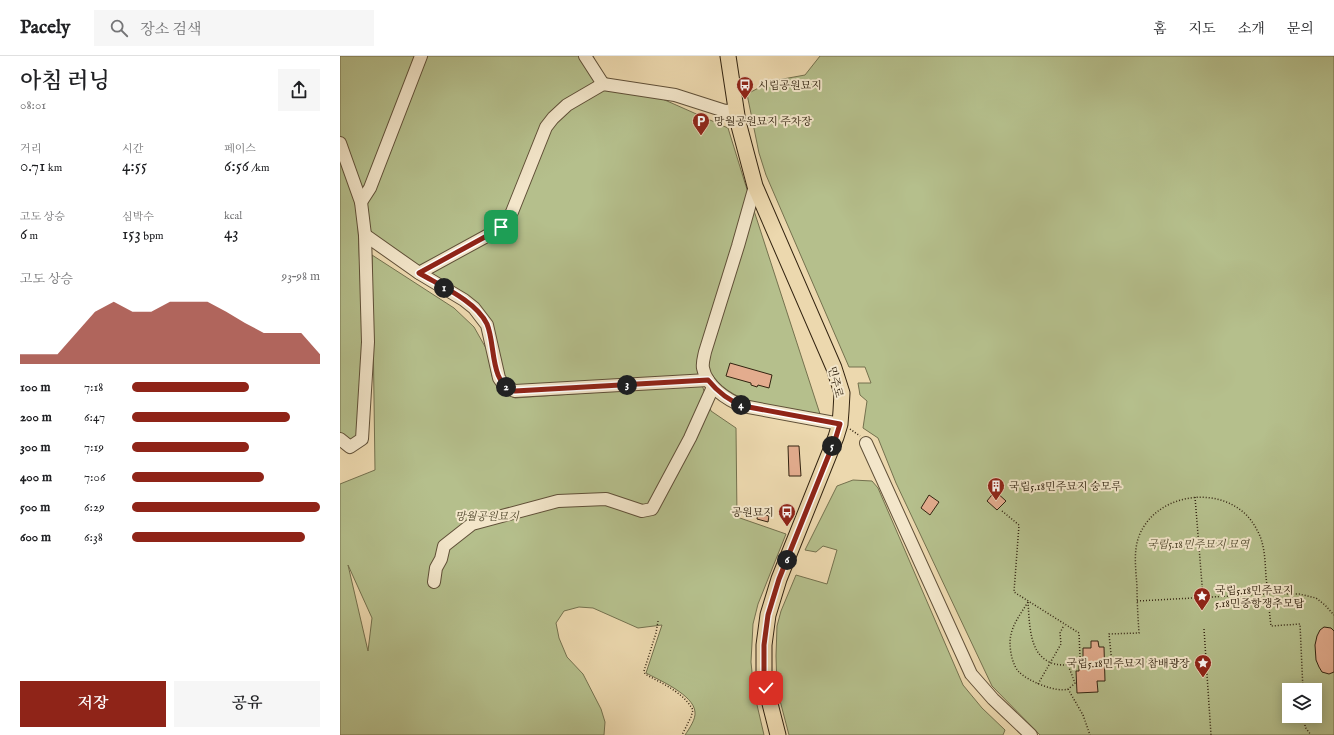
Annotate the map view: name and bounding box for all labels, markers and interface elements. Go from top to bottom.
search box [94,10,374,46]
text: Pacely [20,16,70,40]
icon: search [108,17,130,39]
text: 장소 검색 [140,20,202,39]
text: 홈 [1153,20,1167,38]
text: 지도 [1189,20,1216,38]
text: 소개 [1238,20,1265,38]
text: 문의 [1287,20,1314,38]
text: 아침 러닝 [20,68,110,96]
button: share [278,69,320,111]
bus stop icon: 시립공원묘지 [735,75,755,100]
place label: 시립공원묘지 [758,79,822,93]
text: 08:01 [20,97,46,114]
parking icon: 망월공원묘지 주차장 [691,111,711,136]
place label: 망월공원묘지 주차장 [714,115,812,129]
text: 거리 [20,142,41,156]
text: 시간 [122,142,143,156]
text: 페이스 [224,142,256,156]
text: 0.71 [20,156,45,177]
text: 4:55 [122,156,147,177]
text: 6:56 [224,156,249,177]
text: km [45,161,62,175]
text: /km [249,161,269,175]
text: kcal [224,209,242,223]
text: 고도 상승 [20,210,65,224]
text: 심박수 [122,210,154,224]
pin [484,210,518,244]
icon: arrive [490,216,512,238]
text: 43 [224,223,239,244]
text: 6 [20,224,27,245]
text: 153 [122,224,141,245]
text: m [27,229,38,243]
text: bpm [141,229,164,243]
text: 93–98 m [281,268,320,285]
text: 고도 상승 [20,271,73,288]
pin: 1 [434,278,454,298]
text: 1 [442,281,446,295]
street label: 민주로 [824,365,846,400]
pin: 3 [617,375,637,395]
pin: 2 [496,377,516,397]
text: 3 [625,378,629,392]
text: 100 m [20,379,50,396]
text: 7:18 [84,379,103,396]
text: 2 [503,380,509,394]
pin: 4 [731,395,751,415]
text: 4 [738,398,744,412]
text: 200 m [20,409,52,426]
text: 6:47 [84,409,105,426]
pin: 5 [822,436,842,456]
text: 300 m [20,439,51,456]
text: 7:19 [84,439,104,456]
text: 5 [830,439,834,453]
text: 400 m [20,469,52,486]
text: 7:06 [84,469,105,486]
building icon: 국립5.18민주묘지 숭모루 [986,476,1006,501]
place label: 국립5.18민주묘지 숭모루 [1009,480,1122,494]
text: 500 m [20,499,50,516]
text: 6:29 [84,499,105,516]
bus stop icon: 공원묘지 [777,502,797,527]
place label: 공원묘지 [731,506,774,520]
park label: 망월공원묘지 [455,510,520,524]
text: 600 m [20,529,51,546]
text: 6:38 [84,529,103,546]
park label: 국립5.18민주묘지 묘역 [1147,538,1250,552]
pin: 6 [777,550,797,570]
text: 6 [785,553,789,567]
place label: 국립5.18민주묘지 5.18민중항쟁추모탑 [1215,584,1305,611]
place icon: 국립5.18민주묘지 5.18민중항쟁추모탑 [1192,586,1212,611]
place icon: 국립5.18민주묘지 참배광장 [1193,653,1213,678]
place label: 국립5.18민주묘지 참배광장 [1067,657,1190,671]
pin [749,671,783,705]
icon: check [755,677,777,699]
button: 저장 [20,681,166,727]
button: 공유 [174,681,320,727]
map controls [1282,683,1322,723]
button: layers [1282,683,1322,723]

